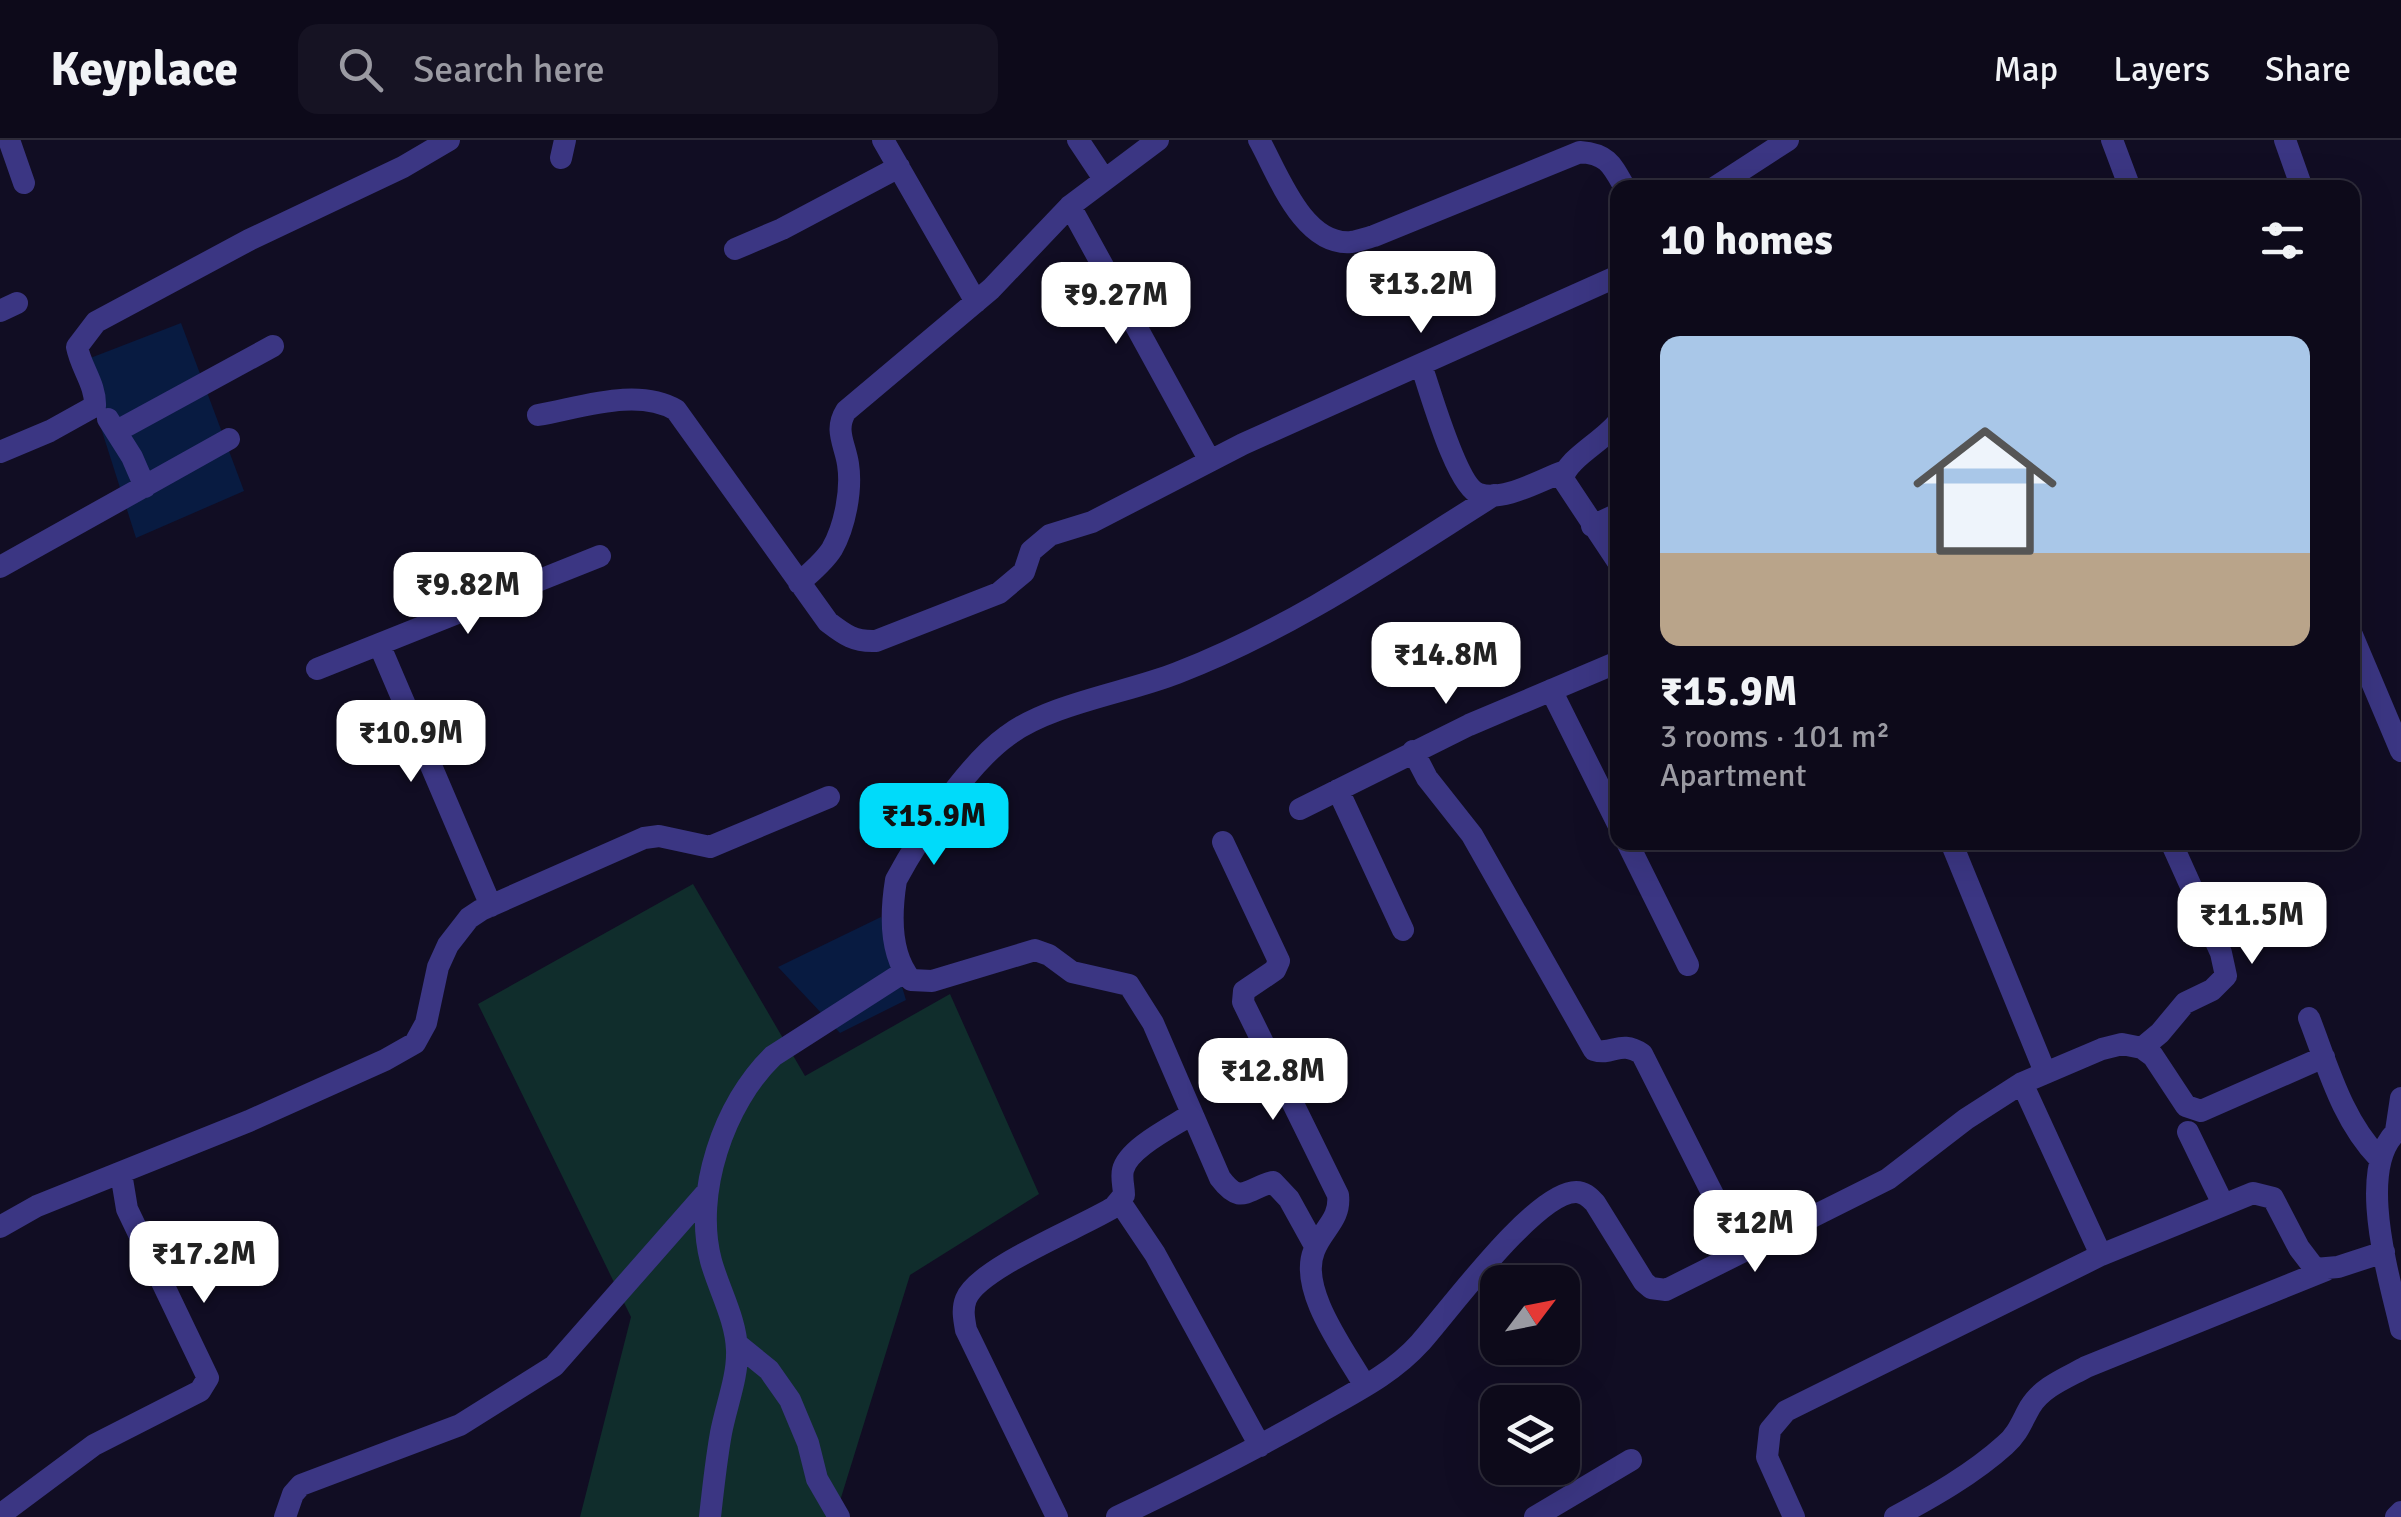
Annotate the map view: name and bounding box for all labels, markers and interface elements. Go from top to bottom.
search box [298,24,998,114]
text: Keyplace [50,40,238,99]
icon: search [333,42,388,97]
text: Search here [413,46,605,93]
text: Map [1994,48,2058,91]
text: Layers [2113,48,2210,91]
text: Share [2265,48,2351,91]
icon: filters [2255,213,2310,268]
text: 10 homes [1660,215,1833,266]
pin: ₹13.2M [1340,251,1502,336]
pin: ₹9.27M [1035,262,1197,347]
text: ₹13.2M [1369,264,1473,303]
text: ₹9.27M [1064,275,1168,314]
icon: home [1895,401,2075,581]
pin: ₹9.82M [387,552,549,637]
text: ₹9.82M [416,565,520,604]
pin: ₹14.8M [1365,622,1527,707]
text: ₹14.8M [1394,635,1498,674]
text: ₹15.9M [1660,666,1798,717]
pin: ₹10.9M [330,700,492,785]
text: ₹10.9M [359,713,463,752]
text: 3 rooms · 101 m² [1660,717,1890,756]
text: Apartment [1660,756,1807,795]
pin: ₹15.9M [853,783,1015,868]
text: ₹15.9M [882,796,986,835]
pin: ₹11.5M [2171,882,2333,967]
text: ₹11.5M [2200,895,2304,934]
pin: ₹12.8M [1192,1038,1354,1123]
text: ₹12.8M [1221,1051,1325,1090]
pin: ₹12M [1696,1190,1814,1275]
text: ₹12M [1716,1203,1794,1242]
pin: ₹17.2M [123,1221,285,1306]
text: ₹17.2M [152,1234,256,1273]
north arrow [1480,1265,1580,1365]
map controls [1480,1265,1580,1485]
button: layers [1480,1385,1580,1485]

